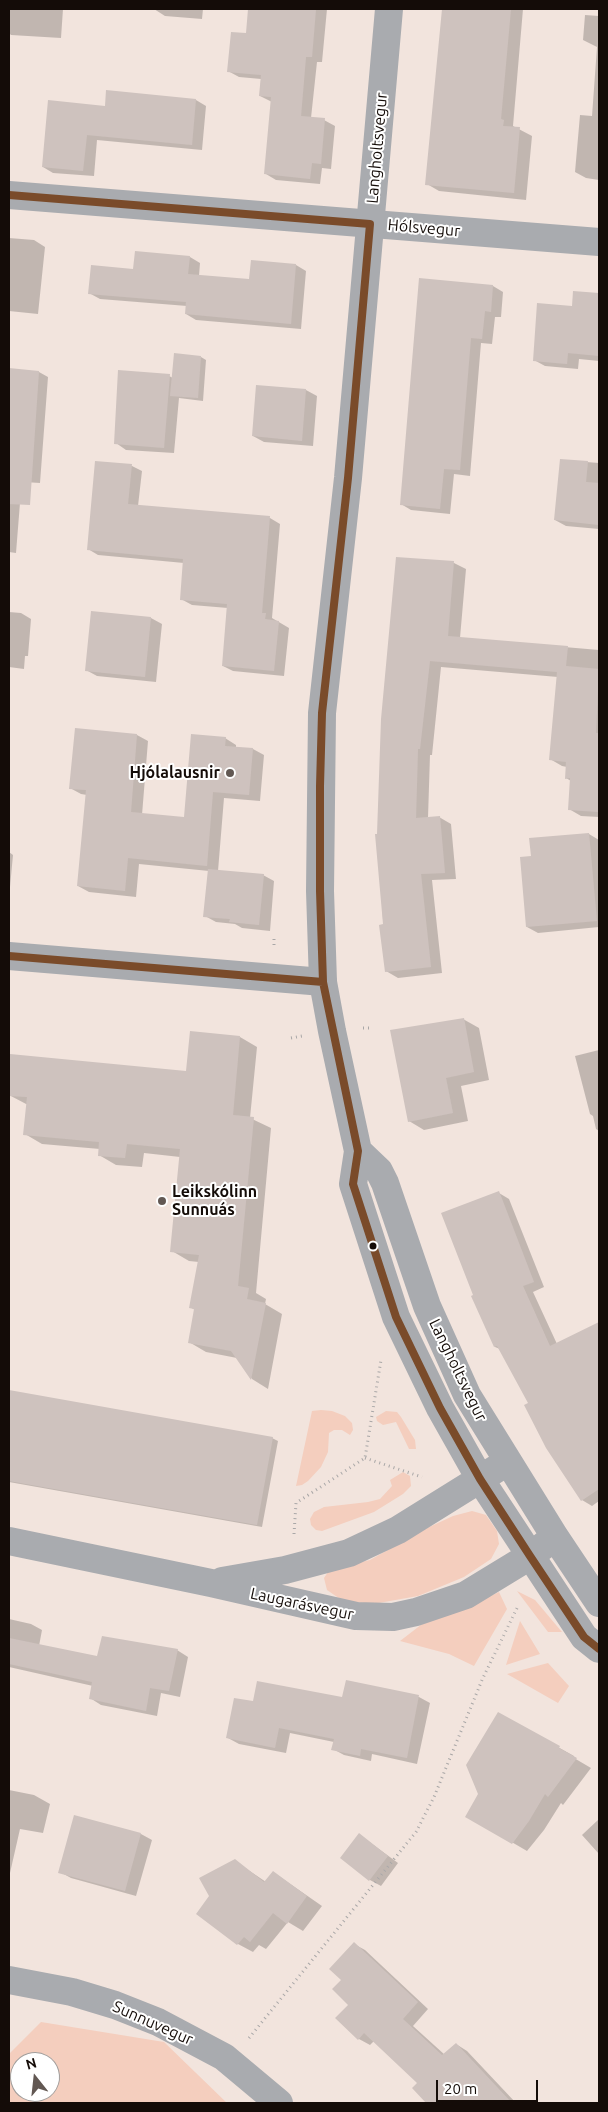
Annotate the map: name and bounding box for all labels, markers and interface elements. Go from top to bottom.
street label: Langholtsvegur [363,92,391,204]
street label: Hólsvegur [387,215,461,241]
place label: Hjólalausnir [130,763,220,783]
marker: Hjólalausnir [224,767,236,779]
place label: Leikskólinn Sunnuás [172,1182,257,1220]
marker: Leikskólinn Sunnuás [156,1195,168,1207]
unlabelled marker [368,1241,378,1251]
street label: Langholtsvegur [425,1316,491,1424]
street label: Laugarásvegur [249,1584,355,1624]
street label: Sunnuvegur [110,1997,196,2049]
north arrow [10,2052,60,2102]
text: N [24,2054,38,2073]
scale bar [438,2070,540,2102]
text: 20 m [444,2080,477,2097]

